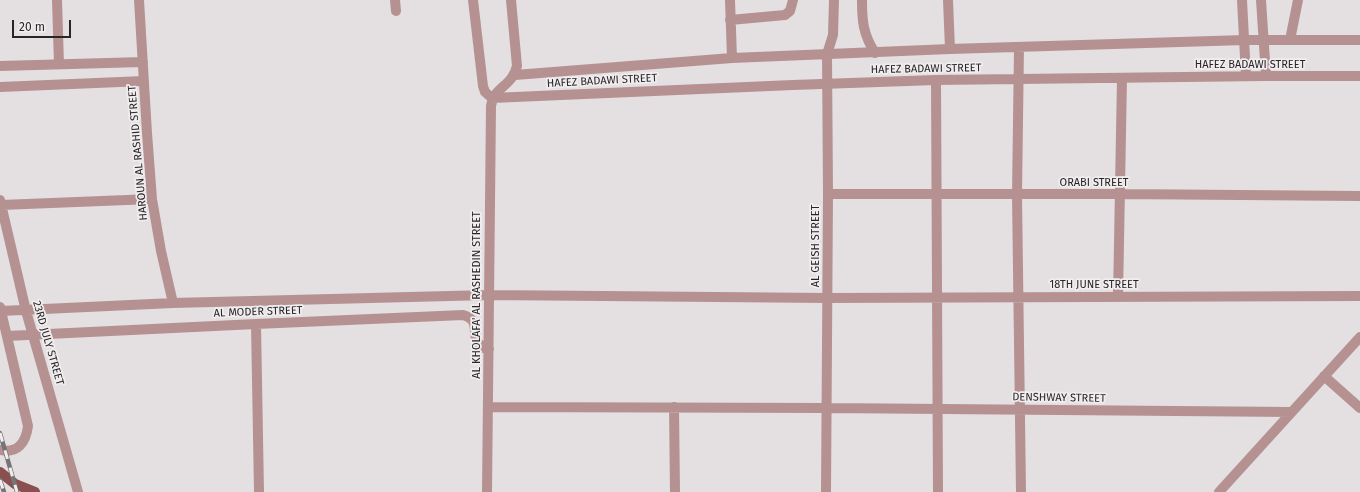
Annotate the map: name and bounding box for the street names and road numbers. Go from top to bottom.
street label: HAFEZ BADAWI STREET [1195,58,1305,72]
street label: HAFEZ BADAWI STREET [871,61,981,77]
street label: HAFEZ BADAWI STREET [546,72,658,90]
street label: HAROUN AL RASHID STREET [126,85,150,221]
street label: ORABI STREET [1060,176,1128,190]
street label: AL GEISH STREET [809,205,823,287]
street label: AL KHOLAFA' AL RASHEDIN STREET [470,211,484,379]
street label: 18TH JUNE STREET [1049,278,1139,292]
street label: 23RD JULY STREET [30,299,66,387]
street label: AL MODER STREET [213,304,303,320]
street label: DENSHWAY STREET [1012,391,1106,405]

